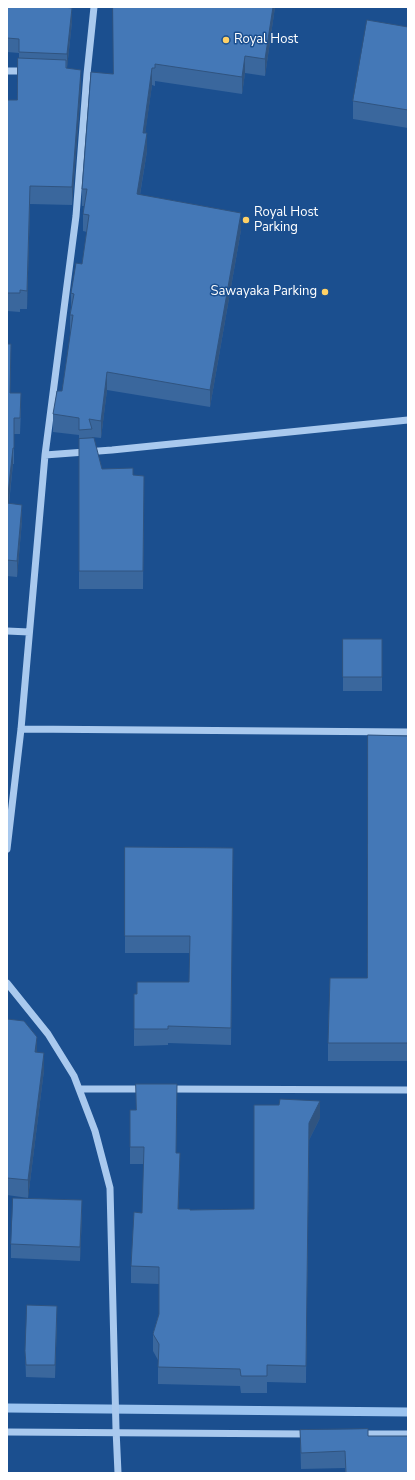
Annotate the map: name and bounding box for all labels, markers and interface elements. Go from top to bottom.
place label: Royal Host [234,32,298,48]
marker: Royal Host [221,35,231,45]
place label: Royal Host Parking [254,205,318,236]
marker: Royal Host Parking [241,215,251,225]
place label: Sawayaka Parking [210,284,317,300]
marker: Sawayaka Parking [320,287,330,297]

